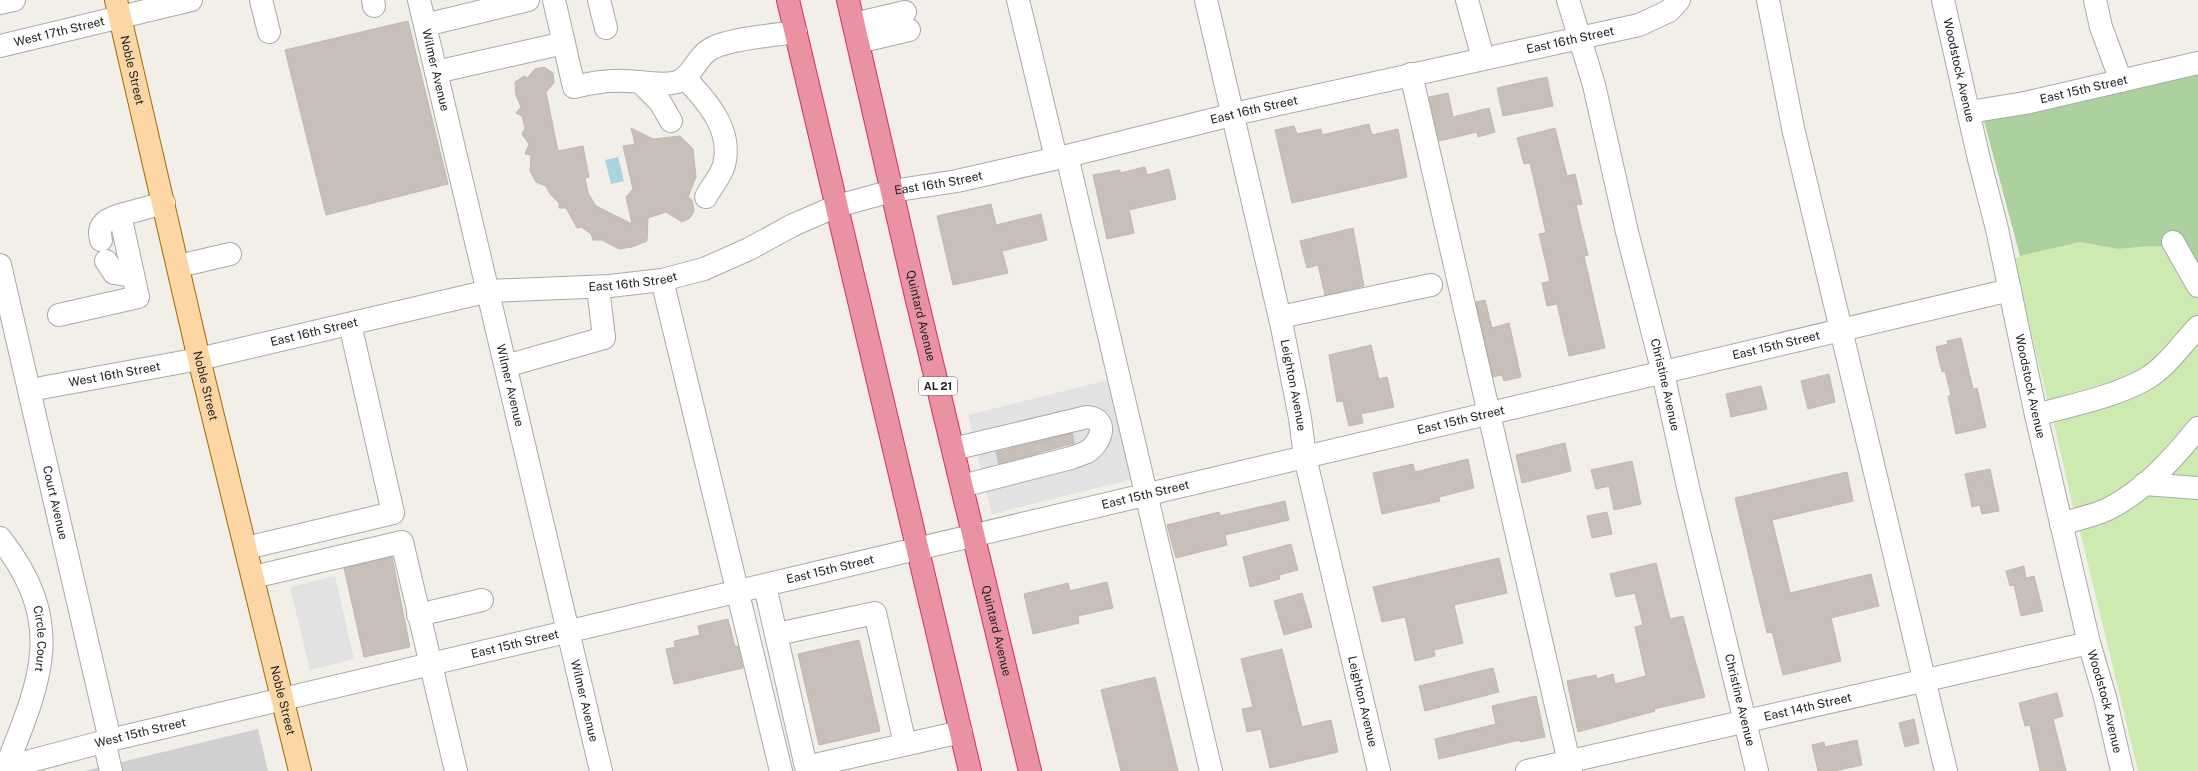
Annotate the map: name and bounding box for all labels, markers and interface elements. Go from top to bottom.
street label: West 17th Street [12,14,106,49]
street label: Woodstock Avenue [1940,17,1977,124]
street label: East 16th Street [1525,24,1616,57]
street label: Wilmer Avenue [419,27,452,113]
street label: Noble Street [117,34,147,107]
street label: East 15th Street [2038,72,2129,106]
street label: East 16th Street [1209,93,1299,127]
street label: East 16th Street [893,168,984,198]
street label: East 16th Street [588,269,679,294]
street label: Quintard Avenue [903,269,938,363]
street label: East 16th Street [269,315,360,349]
street label: East 15th Street [1731,328,1822,363]
street label: Woodstock Avenue [2012,333,2048,440]
street label: Christine Avenue [1647,337,1683,432]
street label: Leighton Avenue [1278,338,1309,432]
street label: Wilmer Avenue [493,343,527,428]
street label: Noble Street [190,350,221,422]
street label: West 16th Street [67,359,162,390]
road number: AL 21 [919,377,957,395]
street label: East 15th Street [1416,403,1506,437]
street label: Court Avenue [40,464,70,541]
street label: East 15th Street [1100,478,1191,512]
street label: East 15th Street [785,552,876,587]
street label: Quintard Avenue [979,584,1014,678]
street label: Circle Court [30,604,49,673]
street label: East 15th Street [470,627,561,661]
street label: Woodstock Avenue [2084,648,2125,755]
street label: Christine Avenue [1722,653,1758,748]
street label: Leighton Avenue [1345,655,1380,749]
street label: Wilmer Avenue [568,658,601,743]
street label: Noble Street [267,664,298,737]
street label: East 14th Street [1763,690,1853,724]
street label: West 15th Street [93,715,188,751]

